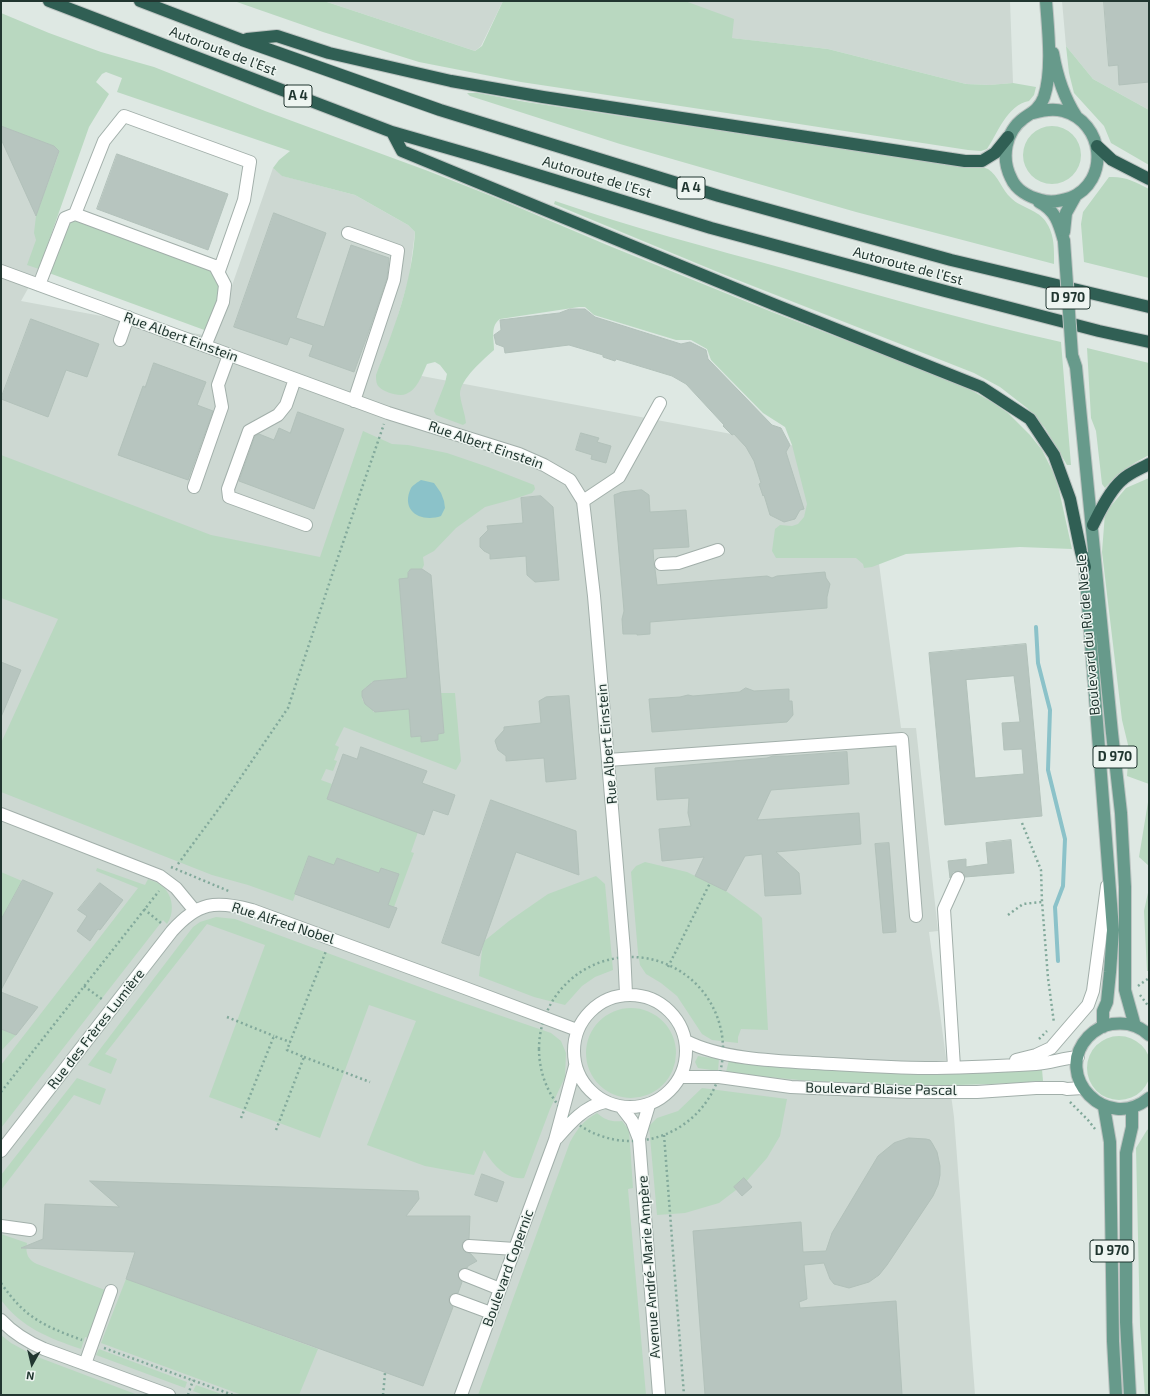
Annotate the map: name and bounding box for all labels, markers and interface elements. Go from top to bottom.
street label: Autoroute de l’Est [167,23,279,79]
road number: A 4 [284,85,312,107]
street label: Autoroute de l’Est [540,152,654,202]
road number: A 4 [677,177,705,199]
street label: Autoroute de l’Est [851,243,965,289]
road number: D 970 [1046,287,1090,309]
street label: Rue Albert Einstein [121,308,241,366]
street label: Rue Albert Einstein [426,417,546,473]
street label: Boulevard du Rû de Nesle [1073,554,1103,716]
street label: Rue Albert Einstein [593,683,621,805]
road number: D 970 [1093,746,1137,768]
street label: Rue Alfred Nobel [230,898,336,948]
street label: Rue des Frères Lumière [44,966,148,1092]
street label: Boulevard Blaise Pascal [805,1079,957,1099]
street label: Avenue André-Marie Ampère [634,1175,664,1359]
street label: Boulevard Copernic [479,1207,537,1329]
road number: D 970 [1090,1240,1134,1262]
north arrow [12,1344,52,1384]
text: N [25,1369,35,1383]

